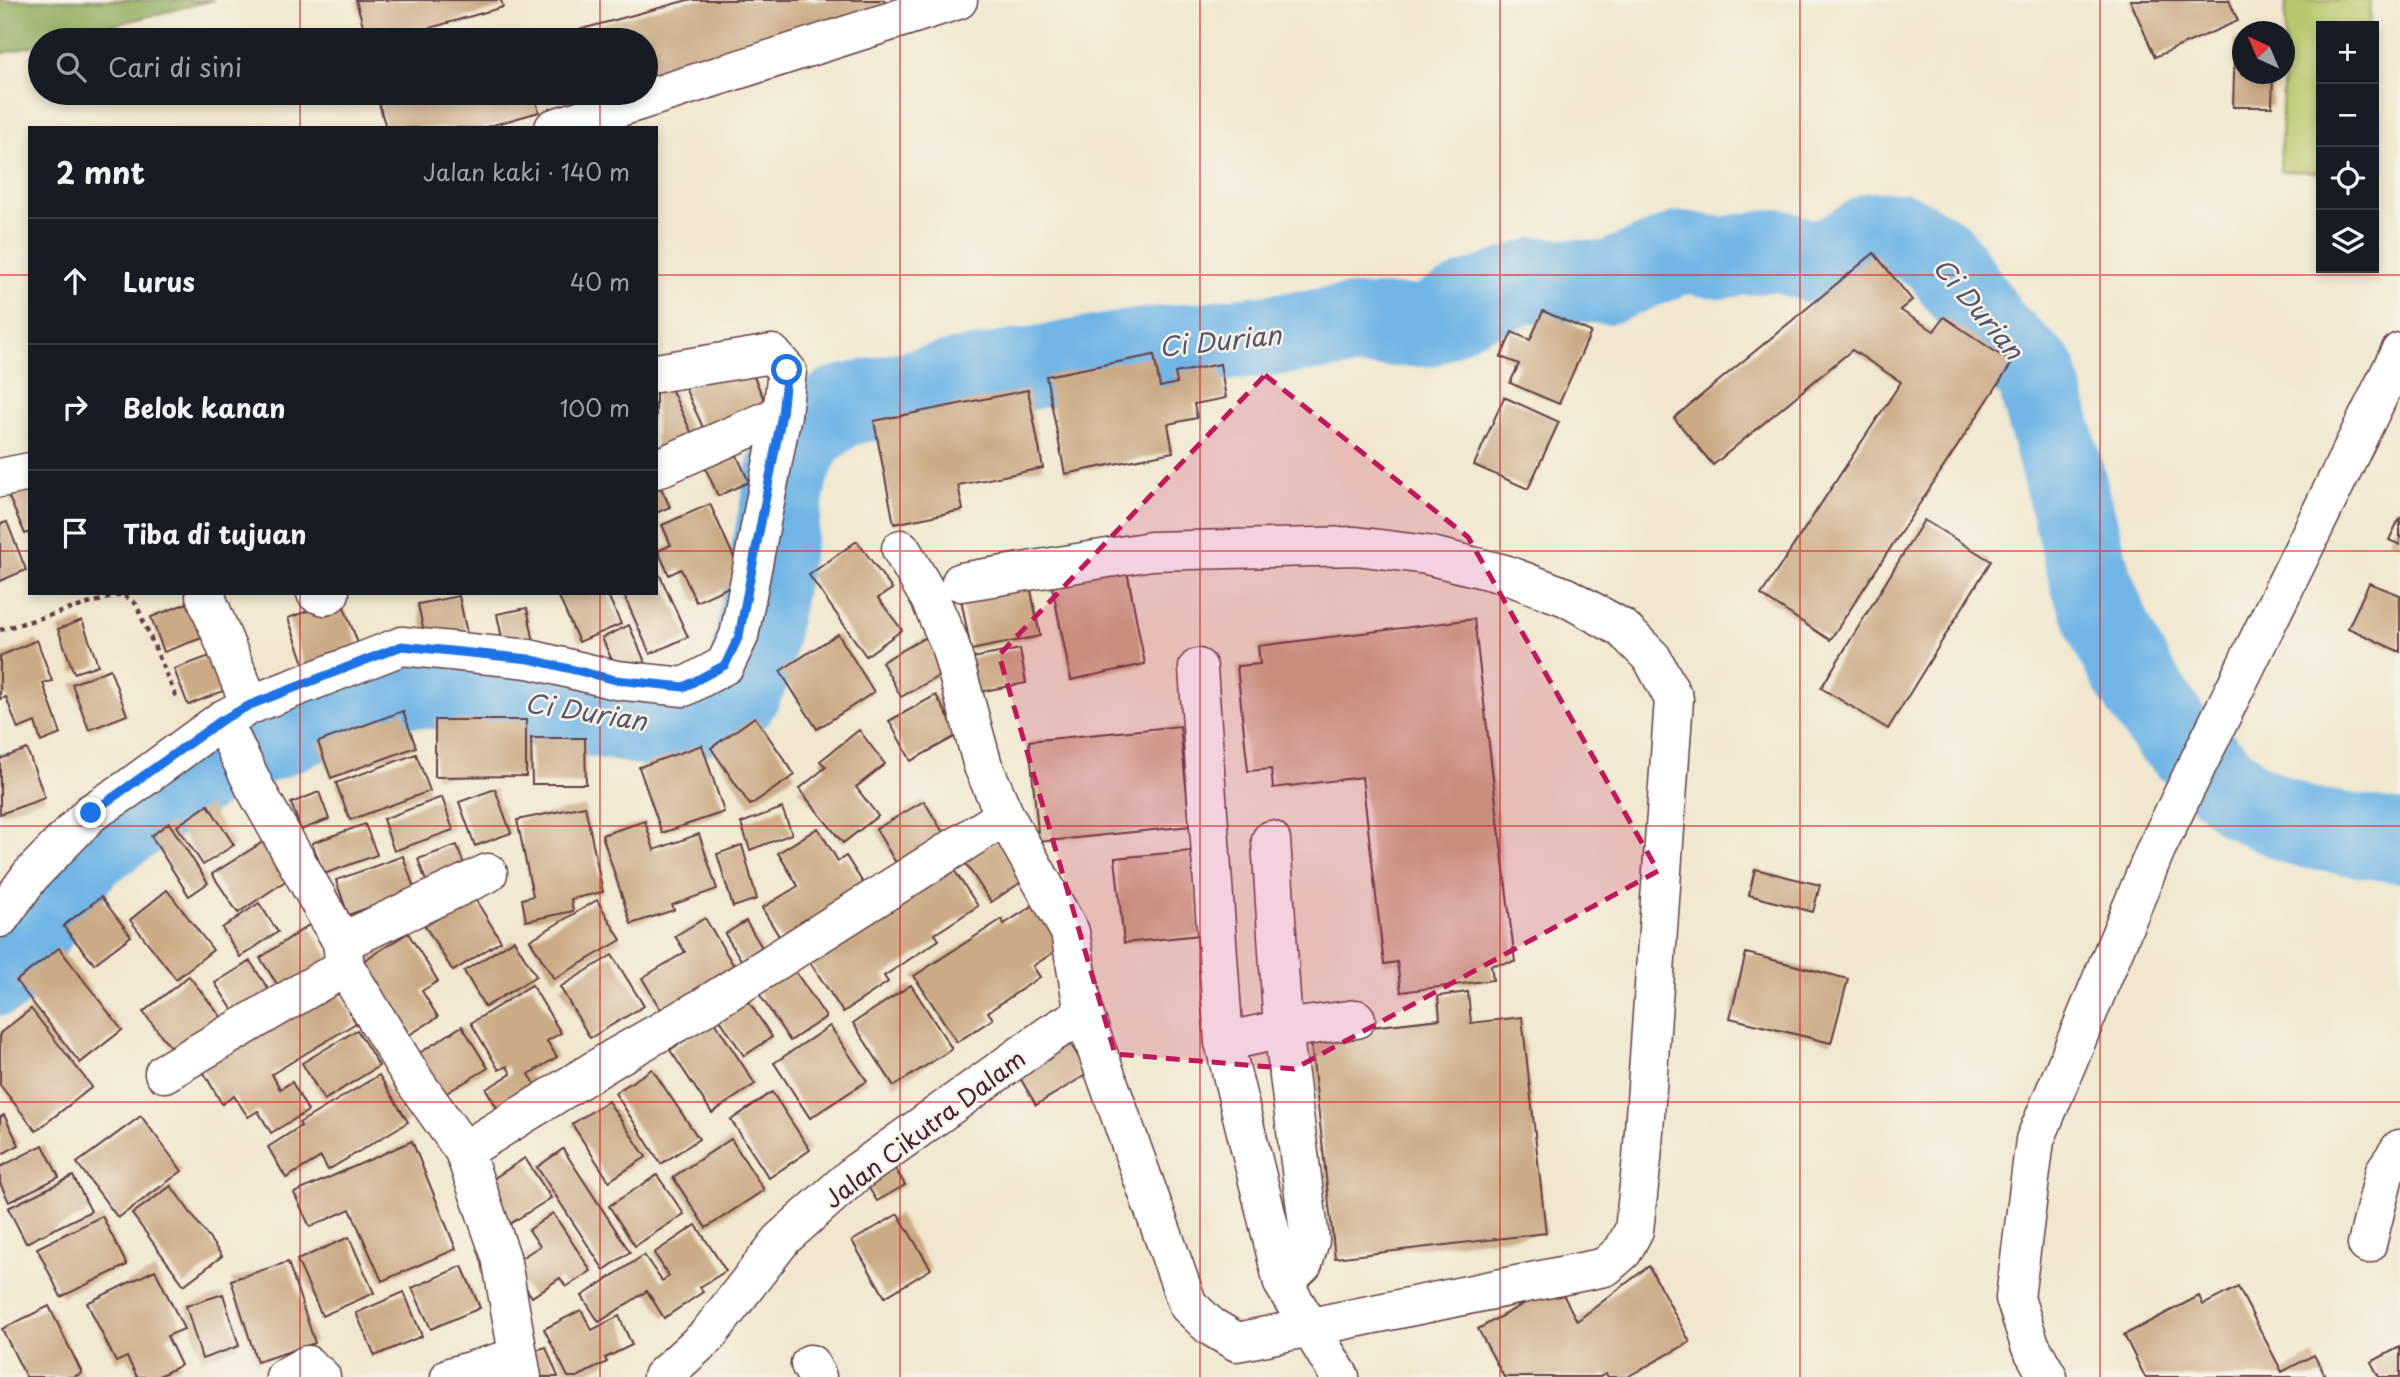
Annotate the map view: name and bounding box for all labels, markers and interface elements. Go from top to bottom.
north arrow [2232,21,2295,84]
map controls [2316,21,2379,273]
button: + [2316,21,2379,84]
search box [28,28,658,105]
text: Cari di sini [108,47,242,86]
icon: search [52,48,90,86]
button: − [2316,84,2379,147]
button: locate [2316,147,2379,210]
text: 2 mnt [56,149,145,194]
text: Jalan kaki · 140 m [423,154,630,189]
button: layers [2316,210,2379,273]
water label: Ci Durian [1925,248,2034,369]
icon: ahead [56,262,94,300]
text: Lurus [123,262,195,301]
text: 40 m [570,264,630,299]
water label: Ci Durian [1157,314,1284,366]
route start [771,354,802,385]
icon: right [56,388,94,426]
text: Belok kanan [123,388,285,427]
text: 100 m [560,390,630,425]
icon: arrive [56,514,94,552]
text: Tiba di tujuan [123,514,307,553]
water label: Ci Durian [522,682,651,740]
route end [75,797,106,828]
street label: Jalan Cikutra Dalam [816,1040,1032,1216]

